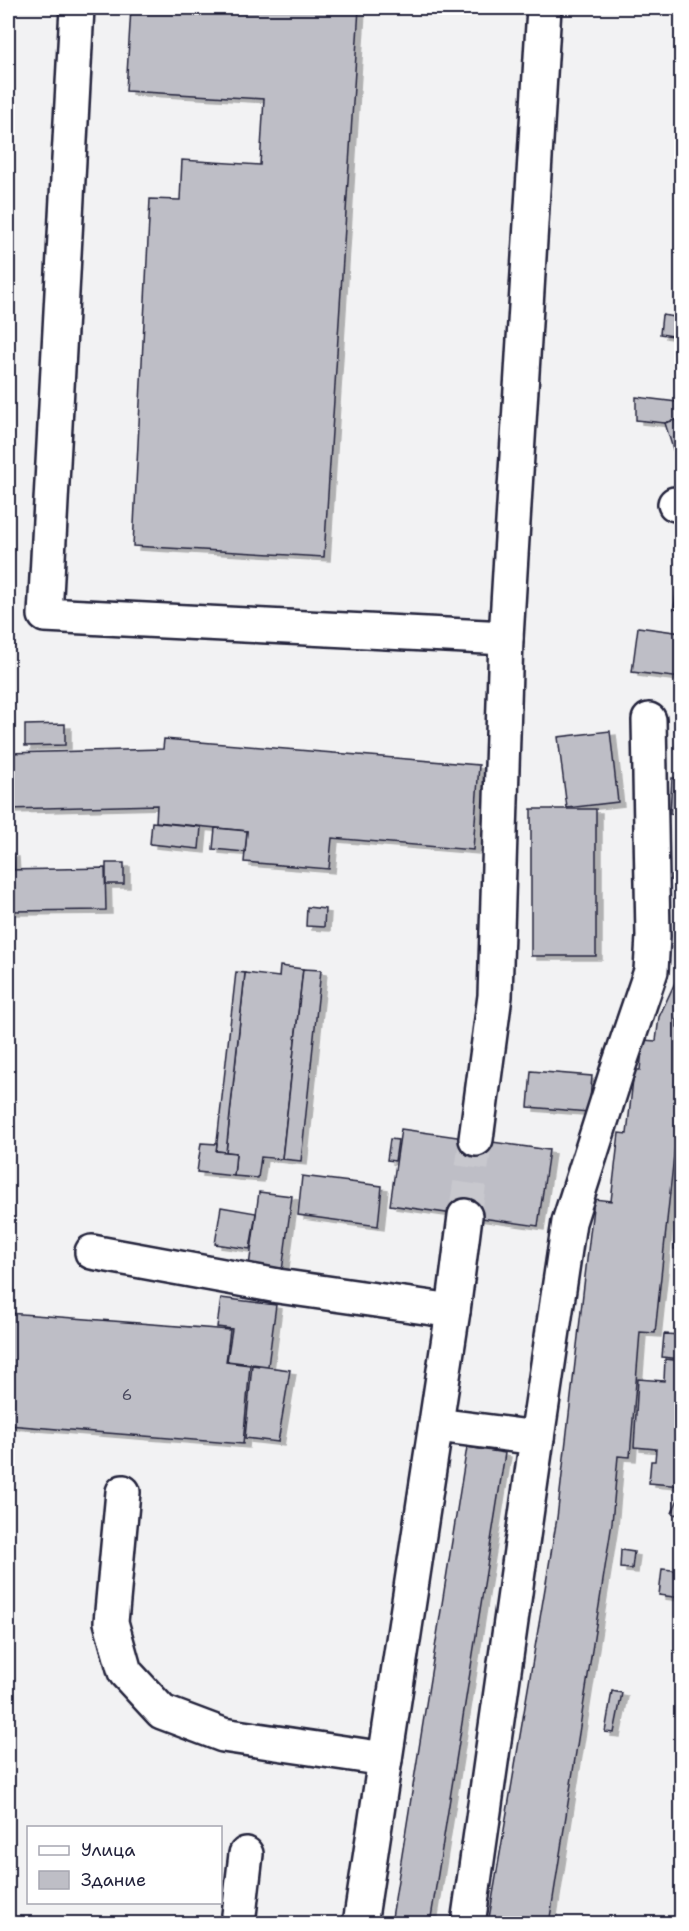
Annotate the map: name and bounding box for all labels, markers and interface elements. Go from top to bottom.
house number: 6 [122,1385,132,1405]
legend [27,1826,222,1904]
text: Улица [81,1838,135,1862]
text: Здание [81,1868,146,1892]

